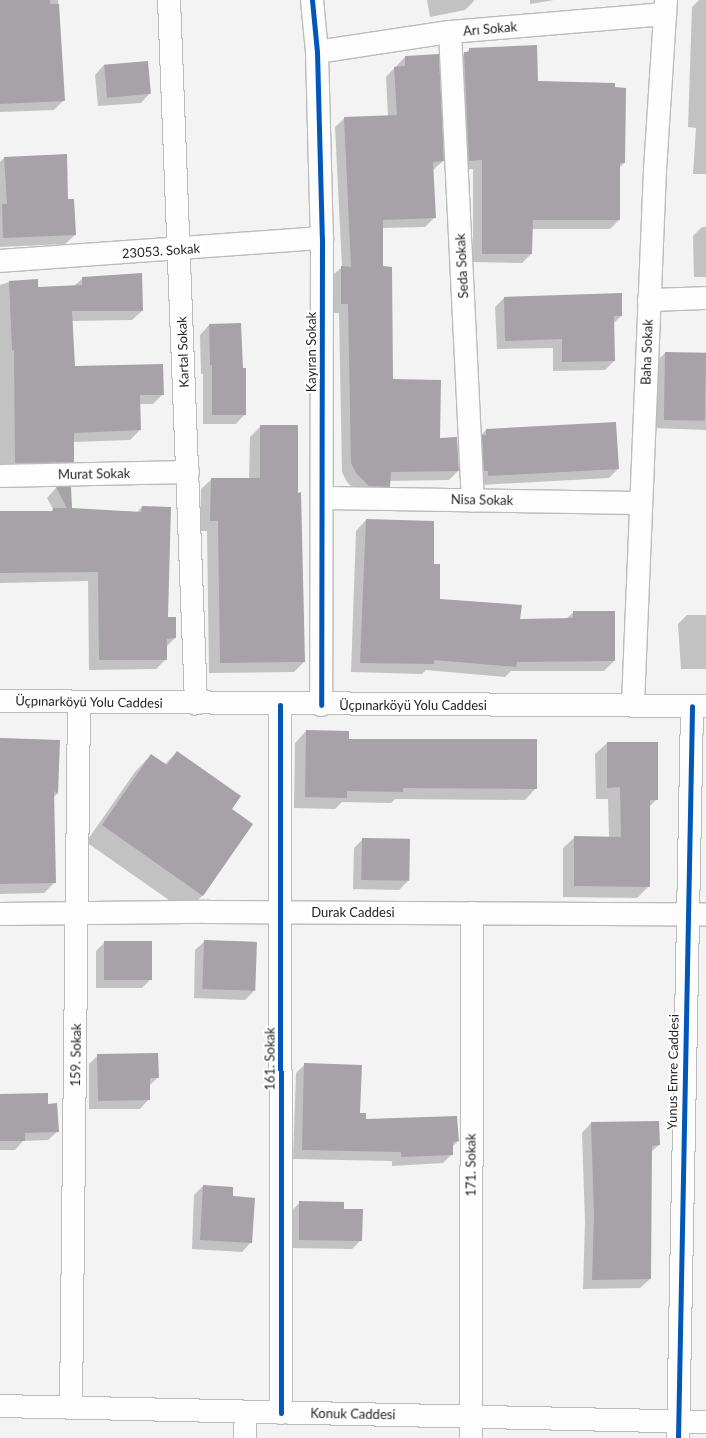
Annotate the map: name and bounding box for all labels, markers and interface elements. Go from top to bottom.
street label: Arı Sokak [462,19,518,39]
street label: Seda Sokak [453,233,471,299]
street label: 23053. Sokak [121,240,201,262]
street label: Kayıran Sokak [303,312,319,392]
street label: Kartal Sokak [174,316,192,388]
street label: Baha Sokak [638,319,656,385]
street label: Murat Sokak [58,466,130,482]
street label: Nisa Sokak [451,492,513,508]
street label: Üçpınarköyü Yolu Caddesi [15,693,163,711]
street label: Üçpınarköyü Yolu Caddesi [339,697,487,713]
street label: Durak Caddesi [311,904,395,920]
street label: Yunus Emre Caddesi [664,1014,682,1130]
street label: 159. Sokak [68,1023,84,1087]
street label: 161. Sokak [262,1027,278,1091]
street label: 171. Sokak [463,1133,479,1197]
street label: Konuk Caddesi [310,1405,396,1423]

